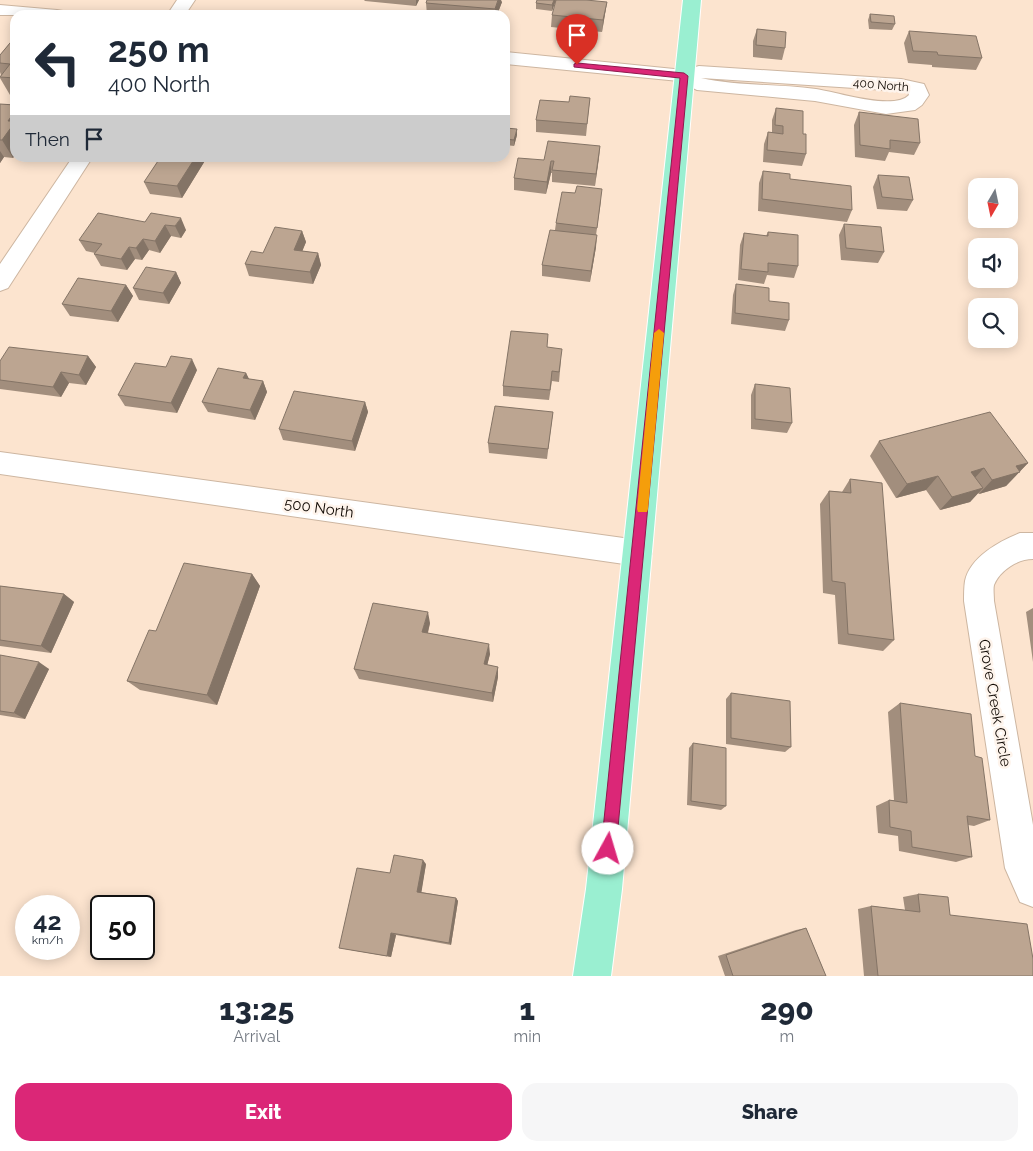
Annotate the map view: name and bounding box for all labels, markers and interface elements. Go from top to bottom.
pin [556,14,598,65]
icon: arrive [563,21,591,49]
text: 250 m [108,29,210,70]
icon: left [25,30,90,95]
text: 400 North [108,71,210,97]
street label: 400 North [853,76,909,94]
icon: arrive [80,125,108,153]
text: Then [25,128,70,150]
north arrow [968,178,1018,228]
map controls [968,178,1018,348]
button: sound [968,238,1018,288]
button: search [968,298,1018,348]
street label: 500 North [283,494,355,522]
street label: Grove Creek Circle [975,638,1015,768]
position arrow [581,822,633,874]
speed limit sign: 50 [90,895,155,960]
text: 42 [33,906,62,936]
text: km/h [32,933,63,947]
text: 13:25 [219,992,294,1027]
text: 1 [519,992,535,1027]
text: 290 [760,992,814,1027]
text: Arrival [233,1027,280,1046]
text: min [513,1027,541,1046]
text: m [780,1027,794,1046]
button: Exit [15,1083,512,1141]
button: Share [522,1083,1018,1141]

